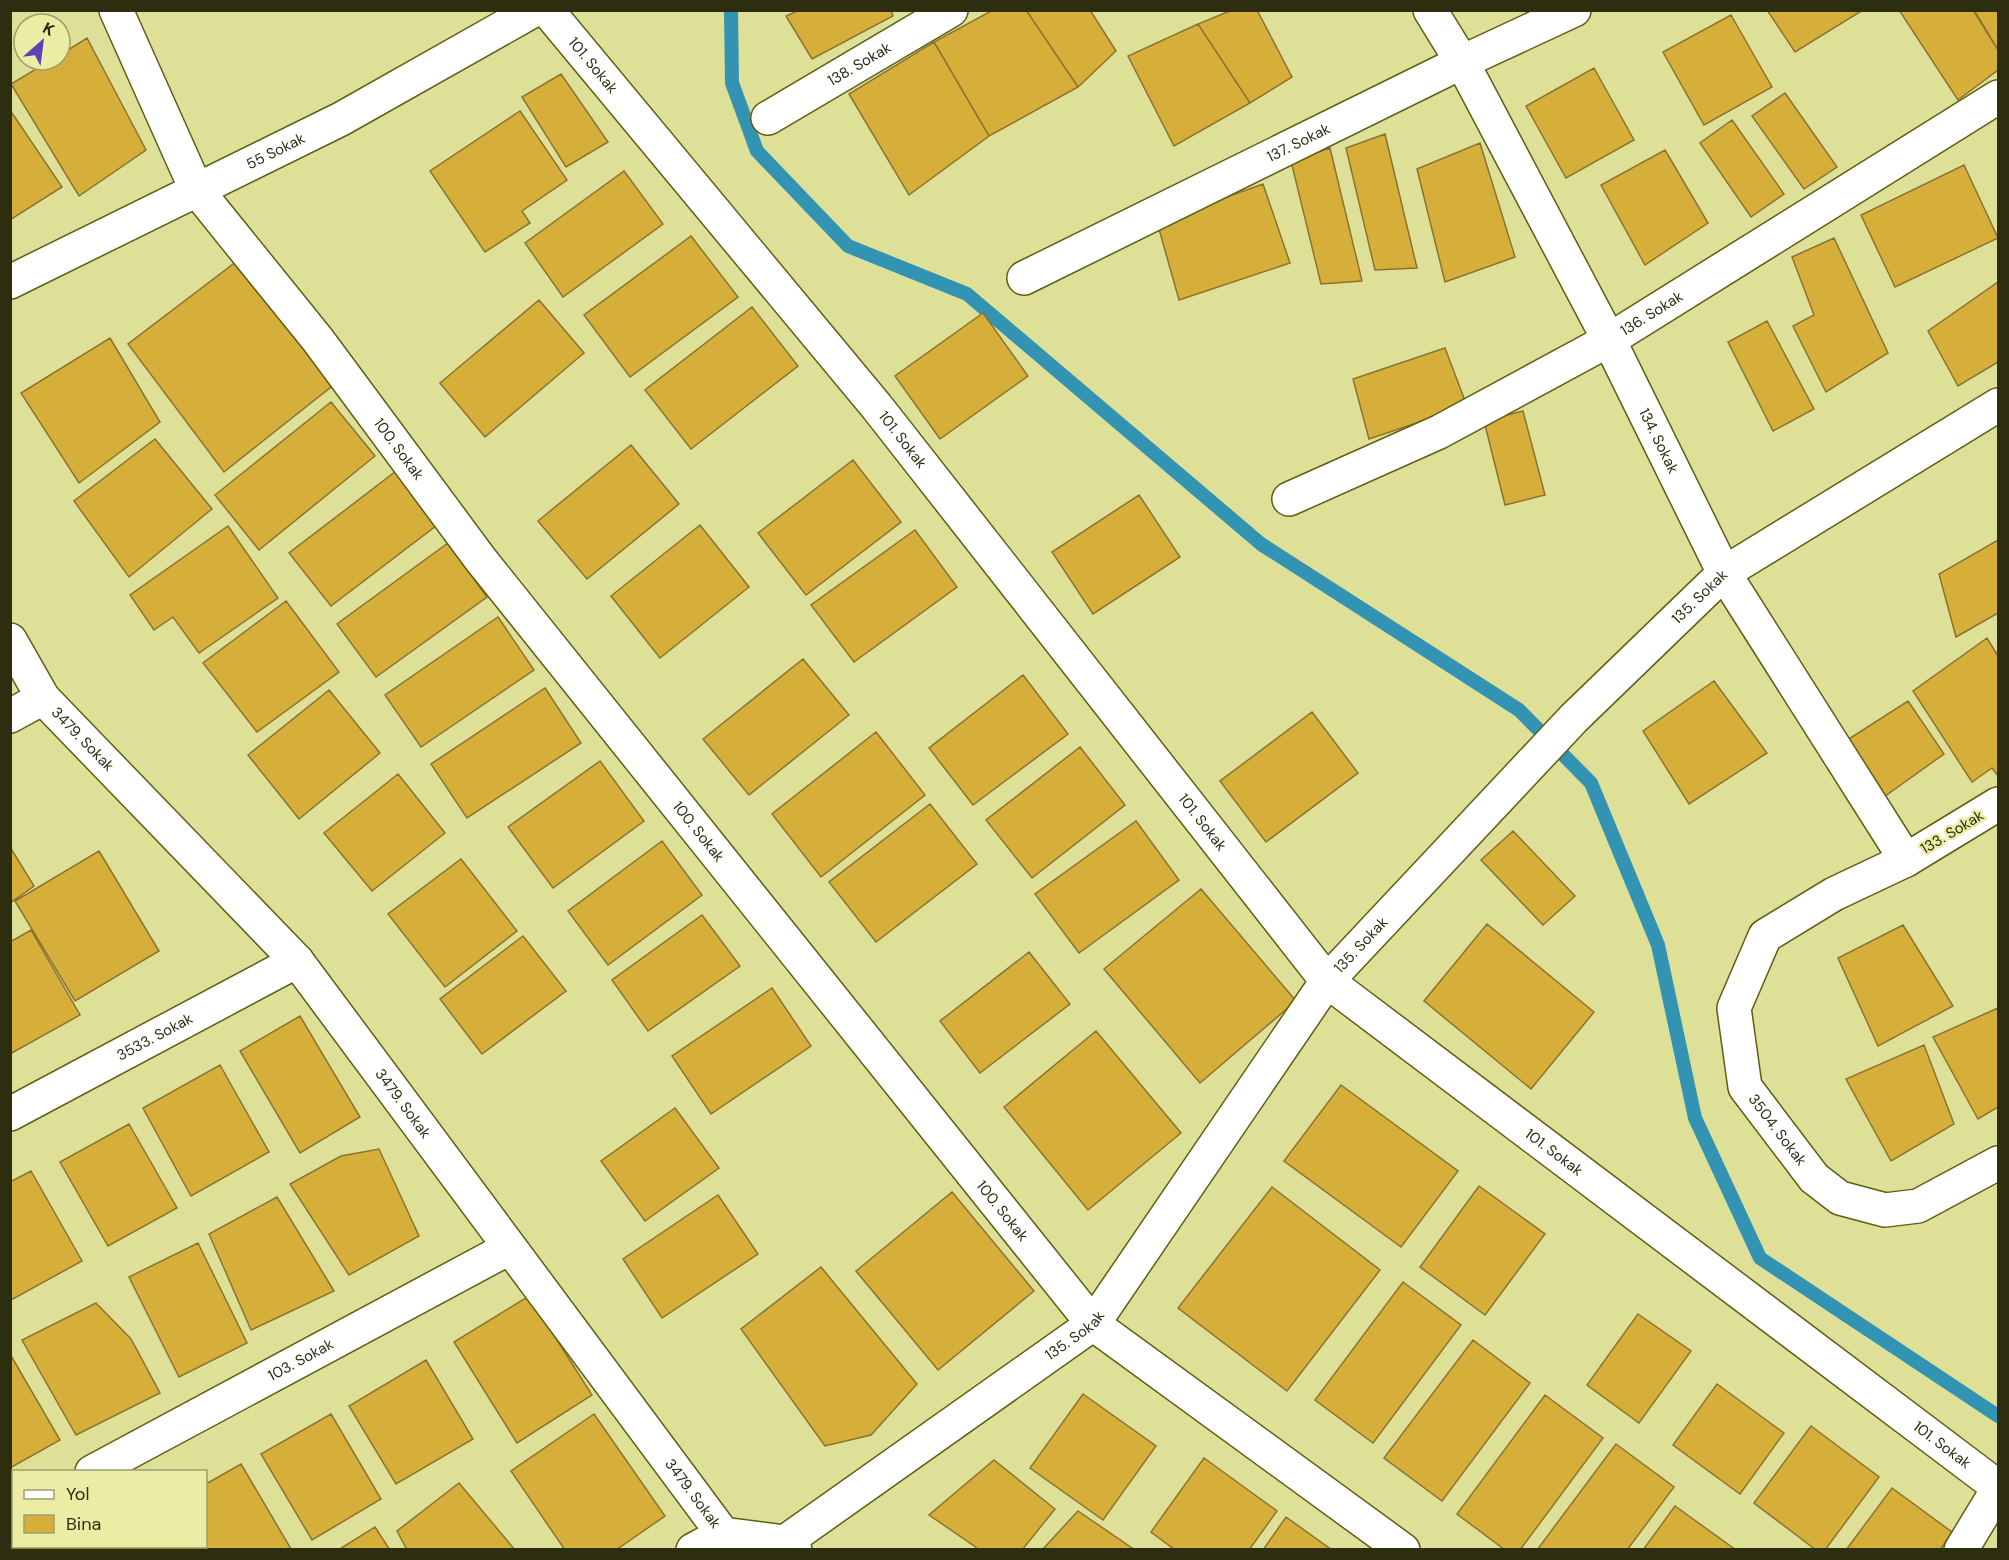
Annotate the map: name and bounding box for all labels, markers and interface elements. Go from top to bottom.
north arrow [12,12,72,72]
text: K [39,17,59,41]
street label: 101. Sokak [564,33,623,98]
street label: 138. Sokak [824,37,895,91]
street label: 137. Sokak [1263,118,1334,167]
street label: 55 Sokak [243,128,309,174]
street label: 136. Sokak [1617,286,1687,340]
street label: 134. Sokak [1634,405,1684,477]
street label: 101. Sokak [874,407,932,473]
street label: 100. Sokak [369,414,429,485]
street label: 135. Sokak [1667,565,1732,628]
street label: 3479. Sokak [47,703,119,776]
street label: 101. Sokak [1174,790,1232,855]
street label: 100. Sokak [668,797,729,866]
street label: 133. Sokak [1917,805,1988,859]
street label: 135. Sokak [1329,912,1393,978]
street label: 3533. Sokak [113,1008,197,1065]
street label: 3479. Sokak [370,1065,436,1143]
street label: 3504. Sokak [1744,1090,1811,1170]
street label: 101. Sokak [1521,1124,1587,1181]
street label: 100. Sokak [972,1176,1033,1246]
street label: 135. Sokak [1041,1306,1109,1365]
street label: 103. Sokak [264,1334,337,1386]
street label: 101. Sokak [1909,1417,1975,1473]
street label: 3479. Sokak [660,1455,726,1533]
legend [12,1470,207,1548]
text: Yol [66,1482,90,1506]
text: Bina [66,1512,101,1536]

